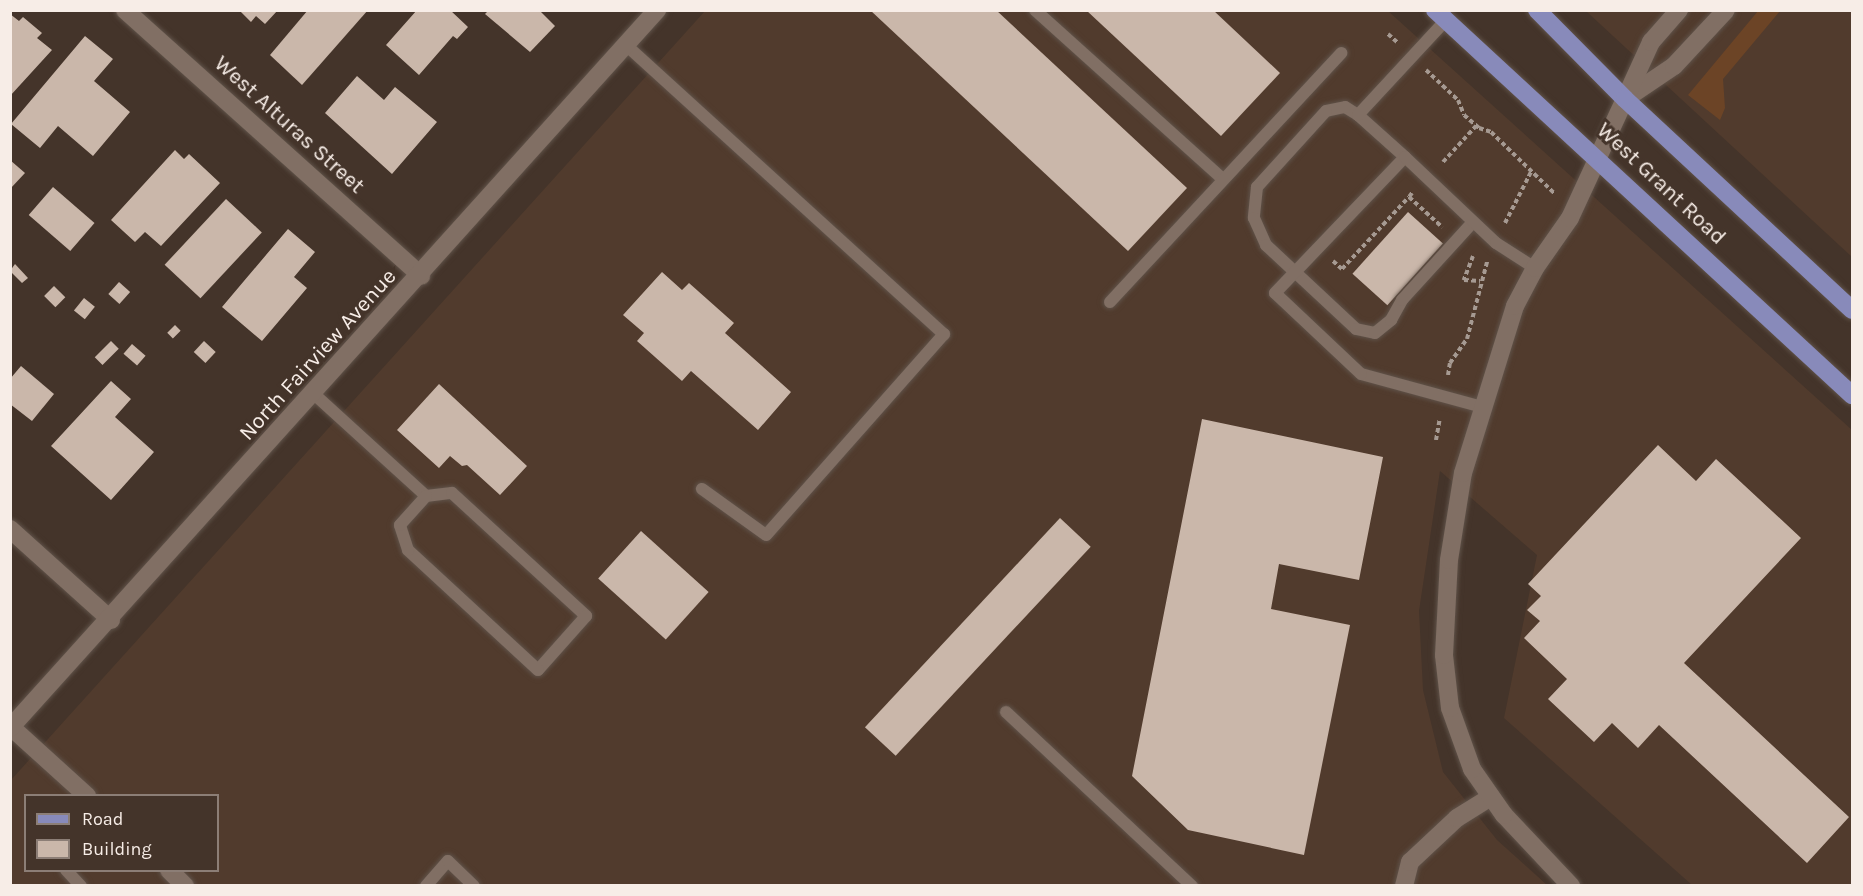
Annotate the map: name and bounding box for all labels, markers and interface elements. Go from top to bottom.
street label: West Alturas Street [208,51,370,199]
street label: West Grant Road [1591,117,1731,251]
street label: North Fairview Avenue [234,264,402,446]
legend [24,794,219,872]
text: Road [82,808,123,830]
text: Building [82,838,152,860]

